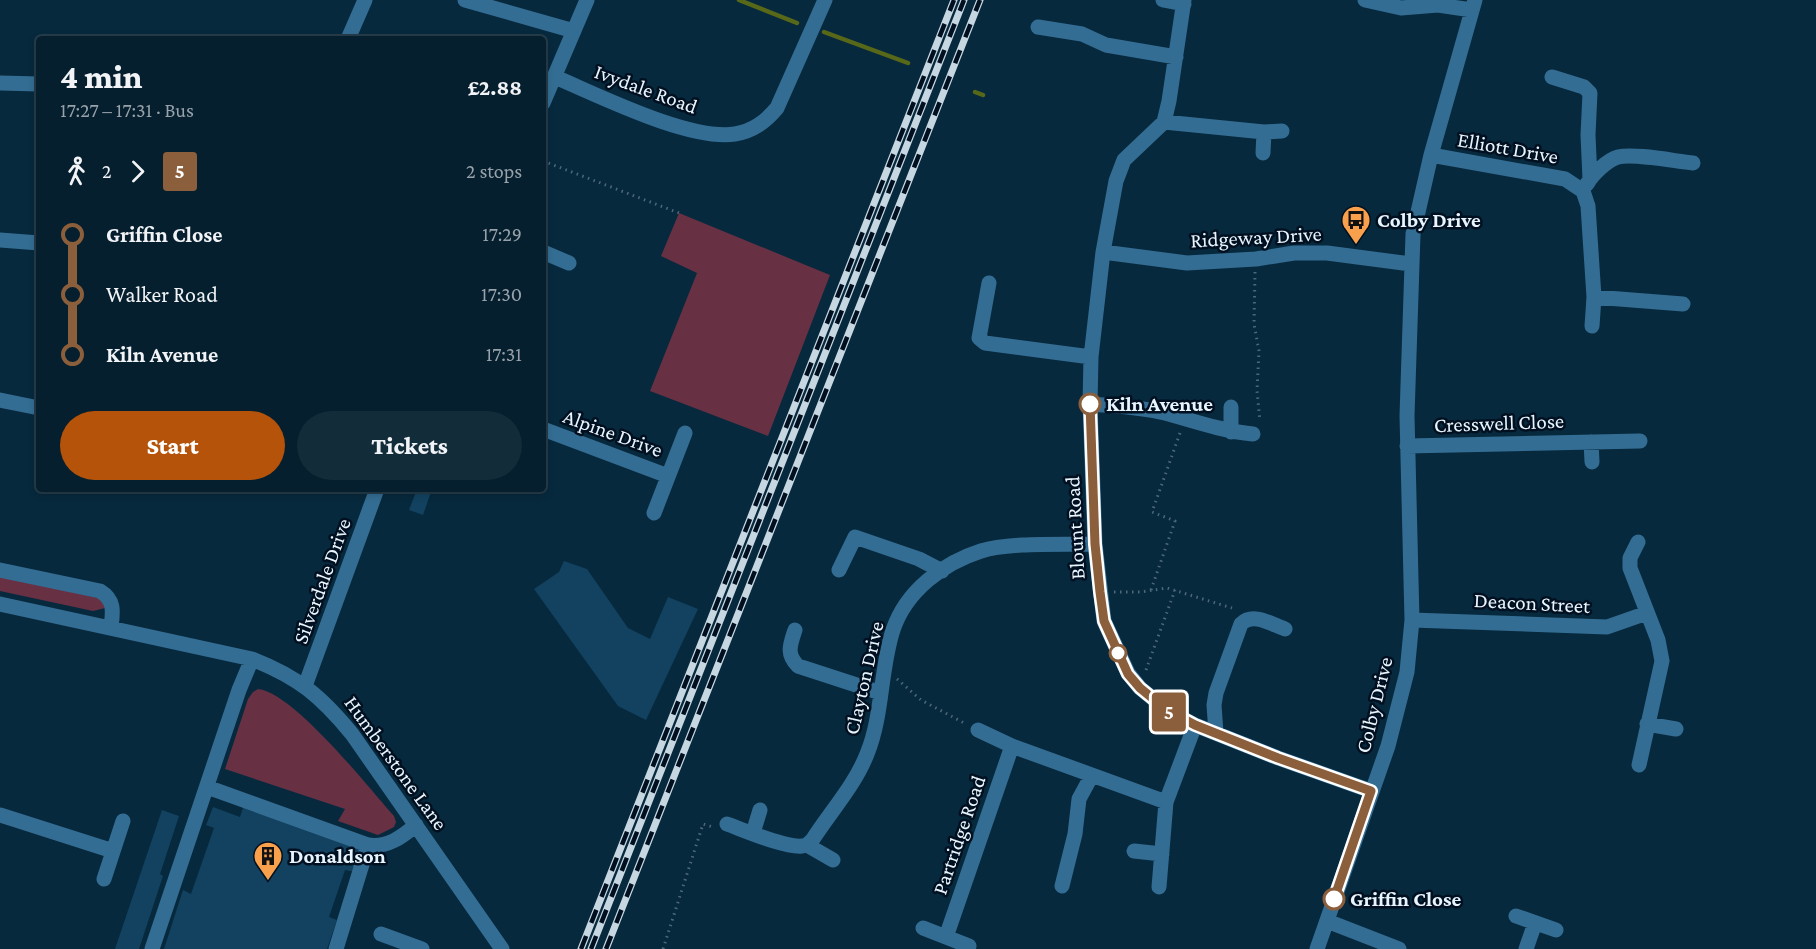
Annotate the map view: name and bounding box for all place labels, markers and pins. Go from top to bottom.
bus stop icon: Colby Drive [1340,204,1372,246]
place label: Colby Drive [1377,208,1481,232]
place label: Kiln Avenue [1106,392,1213,416]
marker: Kiln Avenue [1079,393,1101,415]
unlabelled marker [1109,644,1127,662]
building icon: Donaldson [252,840,284,882]
place label: Donaldson [289,844,386,868]
place label: Griffin Close [1350,887,1461,911]
marker: Griffin Close [1323,888,1345,910]

